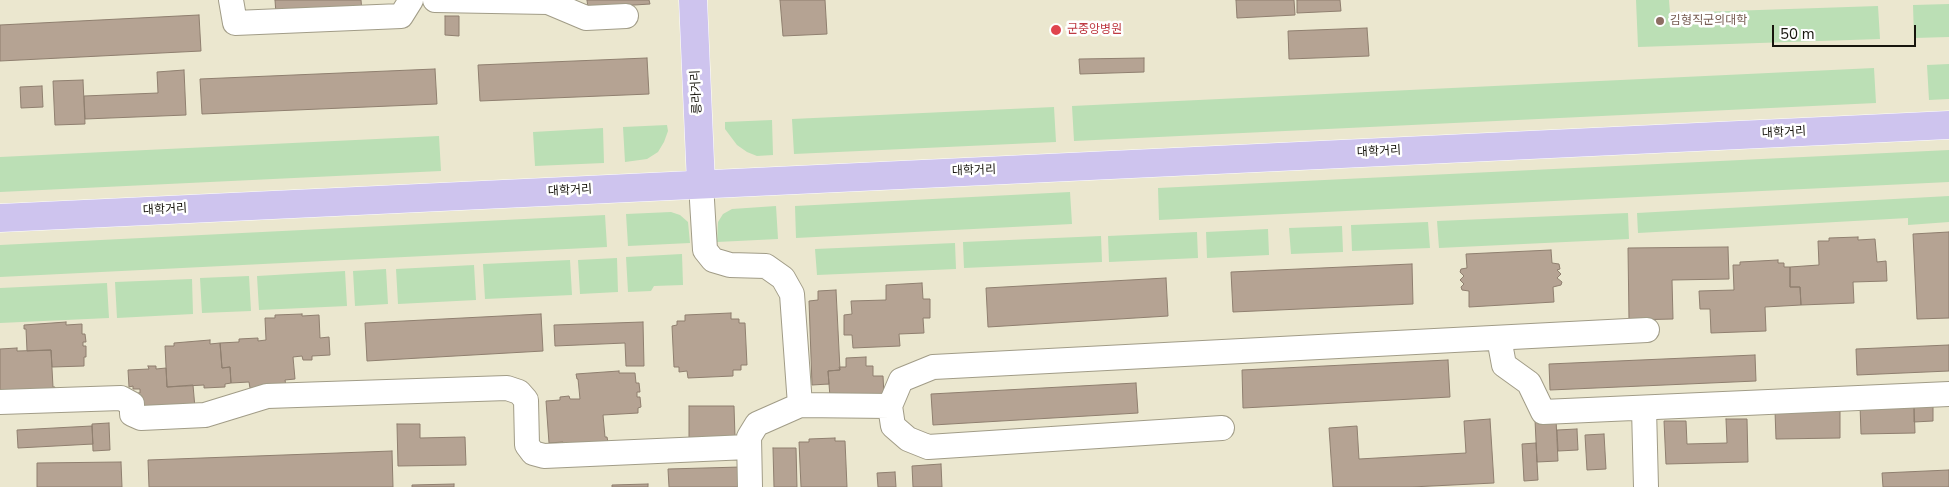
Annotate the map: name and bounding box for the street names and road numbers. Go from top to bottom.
street label: 릉라거리 [689,70,705,114]
street label: 대학거리 [1762,125,1806,141]
street label: 대학거리 [1357,144,1401,160]
street label: 대학거리 [952,163,996,179]
street label: 대학거리 [548,183,592,199]
street label: 대학거리 [143,202,187,218]

